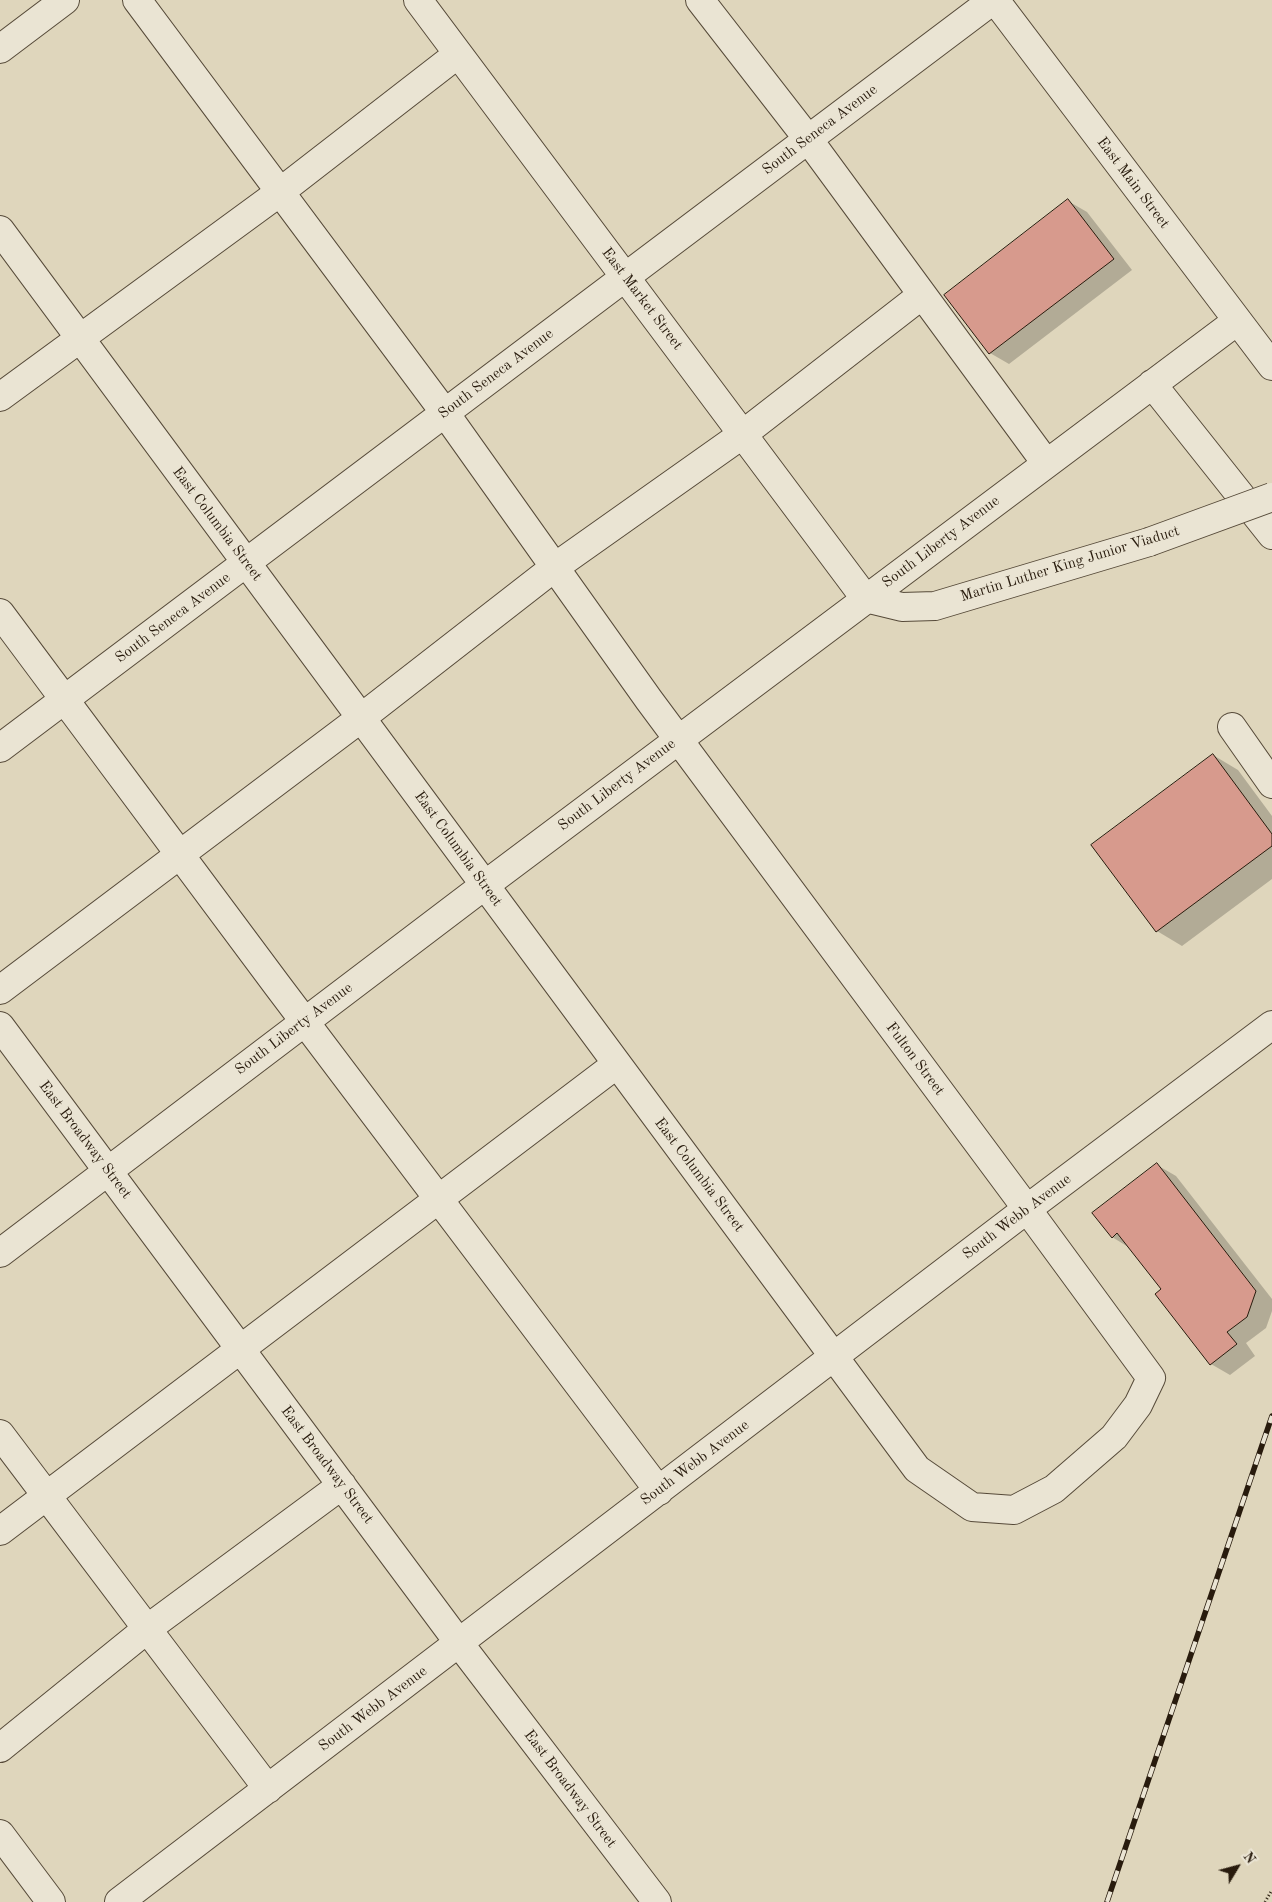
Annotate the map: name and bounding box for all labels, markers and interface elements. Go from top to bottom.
street label: South Seneca Avenue [759,81,881,179]
street label: East Main Street [1093,134,1173,232]
street label: East Market Street [598,244,686,354]
street label: South Seneca Avenue [435,325,557,423]
street label: East Columbia Street [168,463,266,585]
street label: South Liberty Avenue [879,492,1003,592]
street label: Martin Luther King Junior Viaduct [958,522,1182,606]
street label: South Seneca Avenue [112,569,234,667]
street label: South Liberty Avenue [555,735,679,835]
street label: East Columbia Street [410,788,506,910]
street label: South Liberty Avenue [232,979,356,1079]
street label: Fulton Street [882,1019,948,1099]
street label: East Broadway Street [35,1077,135,1203]
street label: East Columbia Street [650,1114,748,1236]
street label: South Webb Avenue [959,1170,1075,1264]
street label: East Broadway Street [277,1402,377,1528]
street label: South Webb Avenue [637,1416,753,1510]
street label: South Webb Avenue [315,1662,431,1756]
street label: East Broadway Street [520,1726,620,1852]
north arrow [1212,1842,1262,1892]
text: N [1240,1849,1258,1866]

